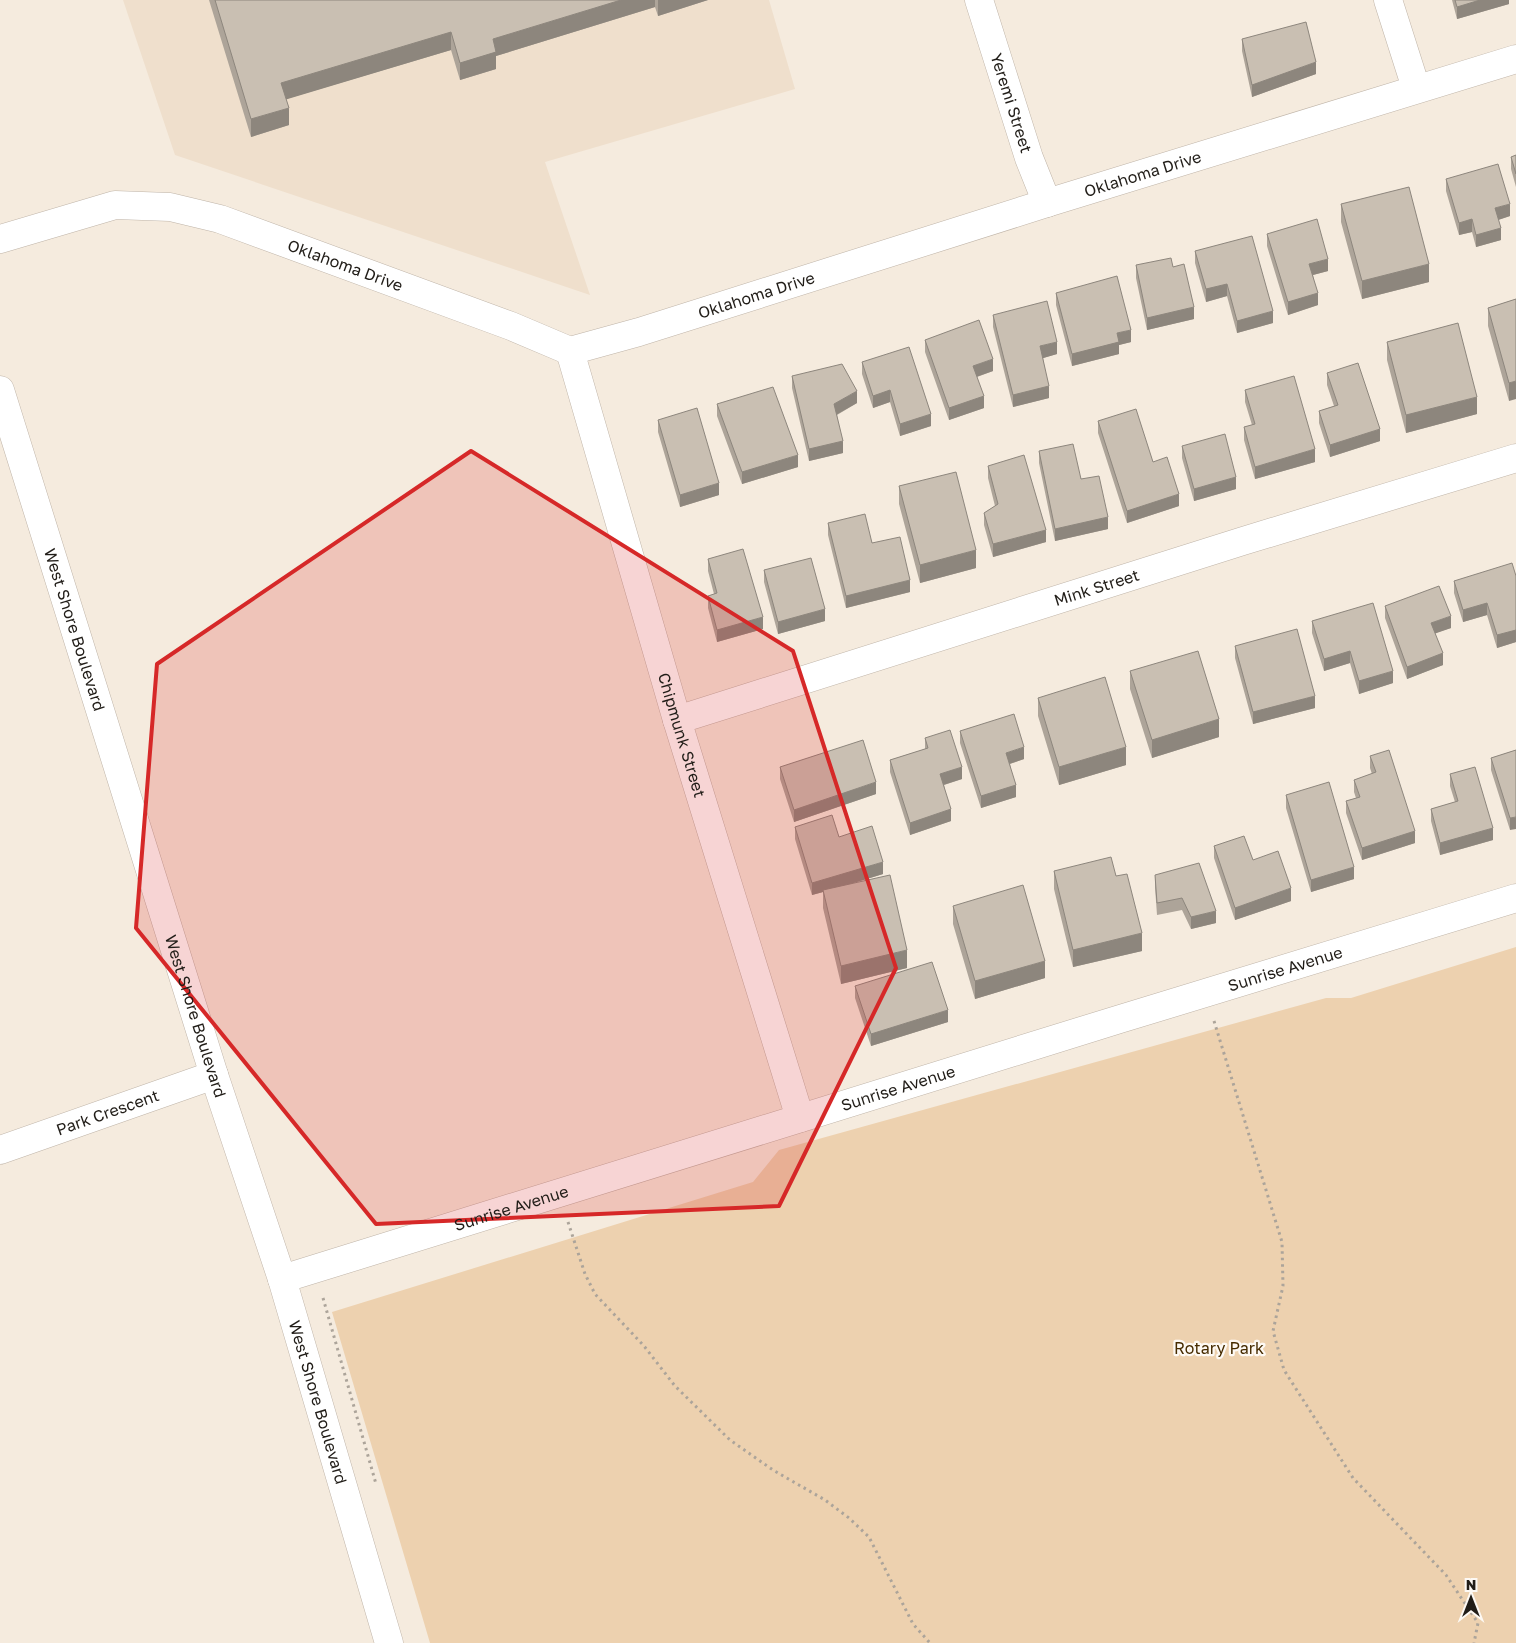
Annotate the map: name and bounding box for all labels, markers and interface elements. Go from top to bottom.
street label: Yeremi Street [986,51,1037,155]
street label: Oklahoma Drive [1082,146,1204,201]
street label: Oklahoma Drive [285,235,406,295]
street label: Oklahoma Drive [695,267,817,323]
street label: West Shore Boulevard [40,546,110,713]
street label: Mink Street [1051,564,1142,610]
street label: Chipmunk Street [654,670,710,800]
street label: West Shore Boulevard [161,932,231,1100]
street label: Sunrise Avenue [1225,942,1345,995]
street label: Sunrise Avenue [838,1061,958,1115]
street label: Park Crescent [54,1085,162,1140]
street label: Sunrise Avenue [452,1181,571,1235]
street label: West Shore Boulevard [285,1318,352,1486]
park label: Rotary Park [1174,1338,1264,1358]
north arrow [1446,1573,1496,1623]
text: N [1466,1576,1476,1593]

